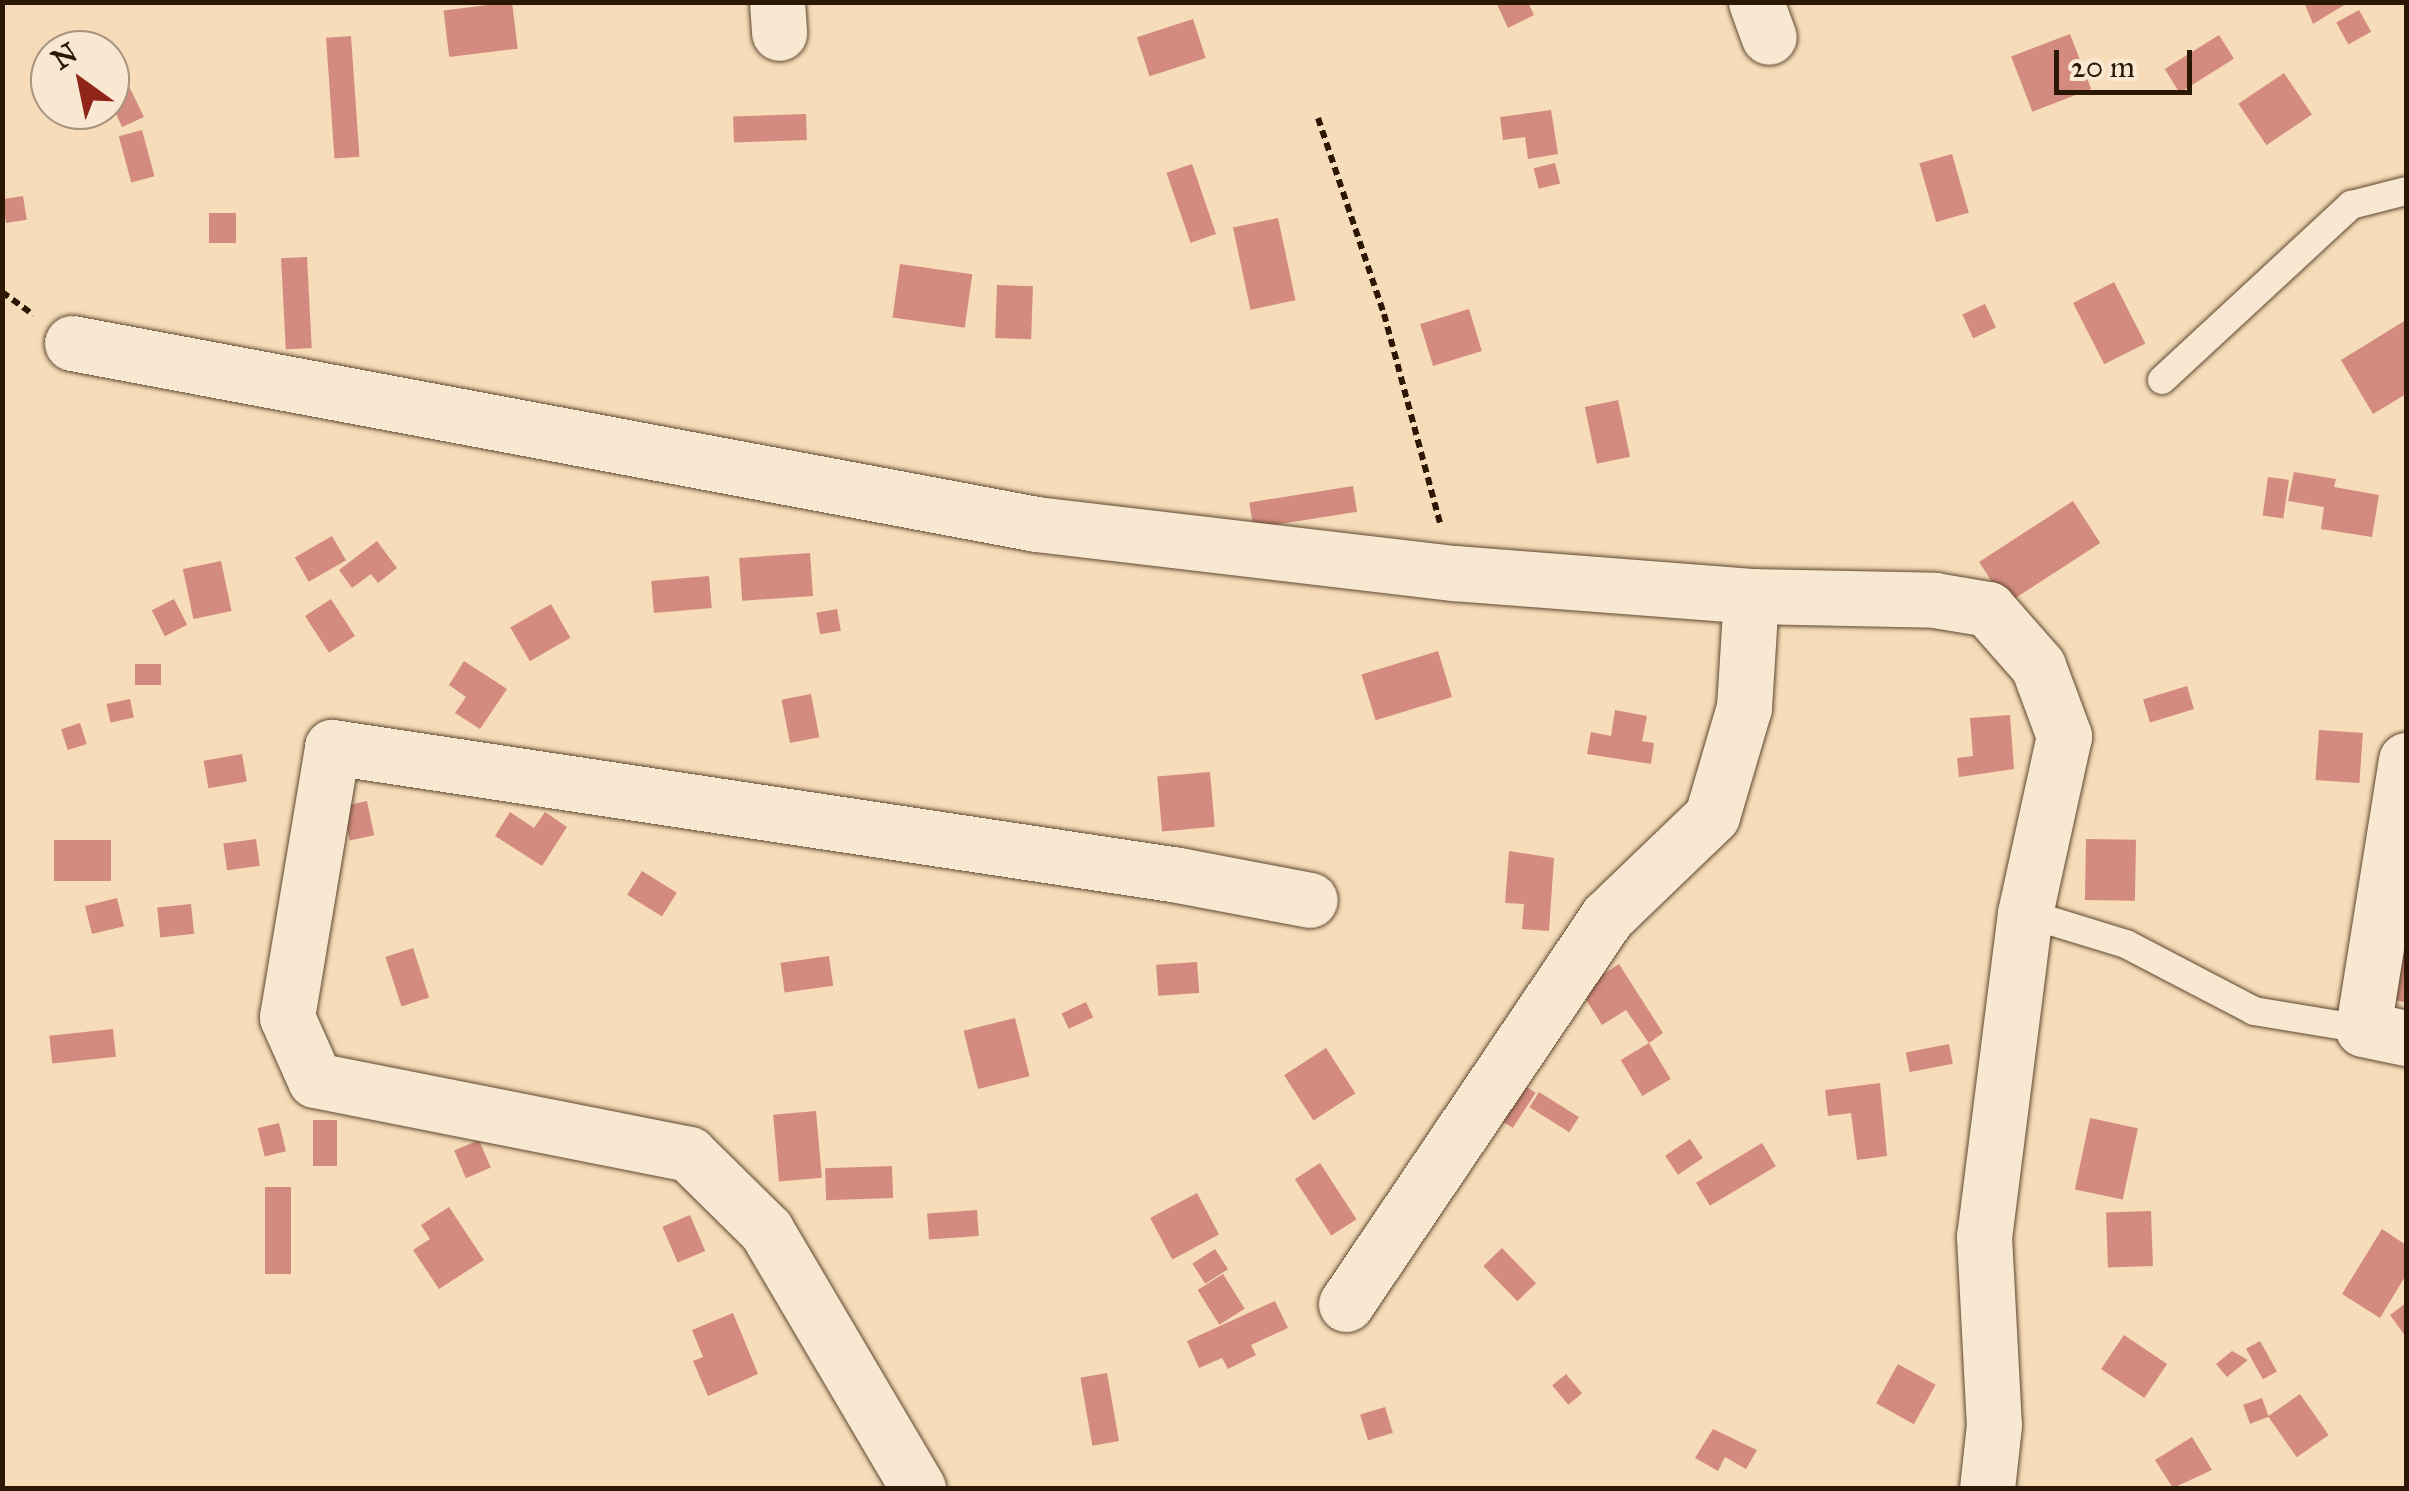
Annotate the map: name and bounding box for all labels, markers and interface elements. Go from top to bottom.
north arrow [30,30,130,130]
scale bar [2059,30,2196,92]
text: N [45,35,84,77]
text: 20 m [2071,49,2135,85]

